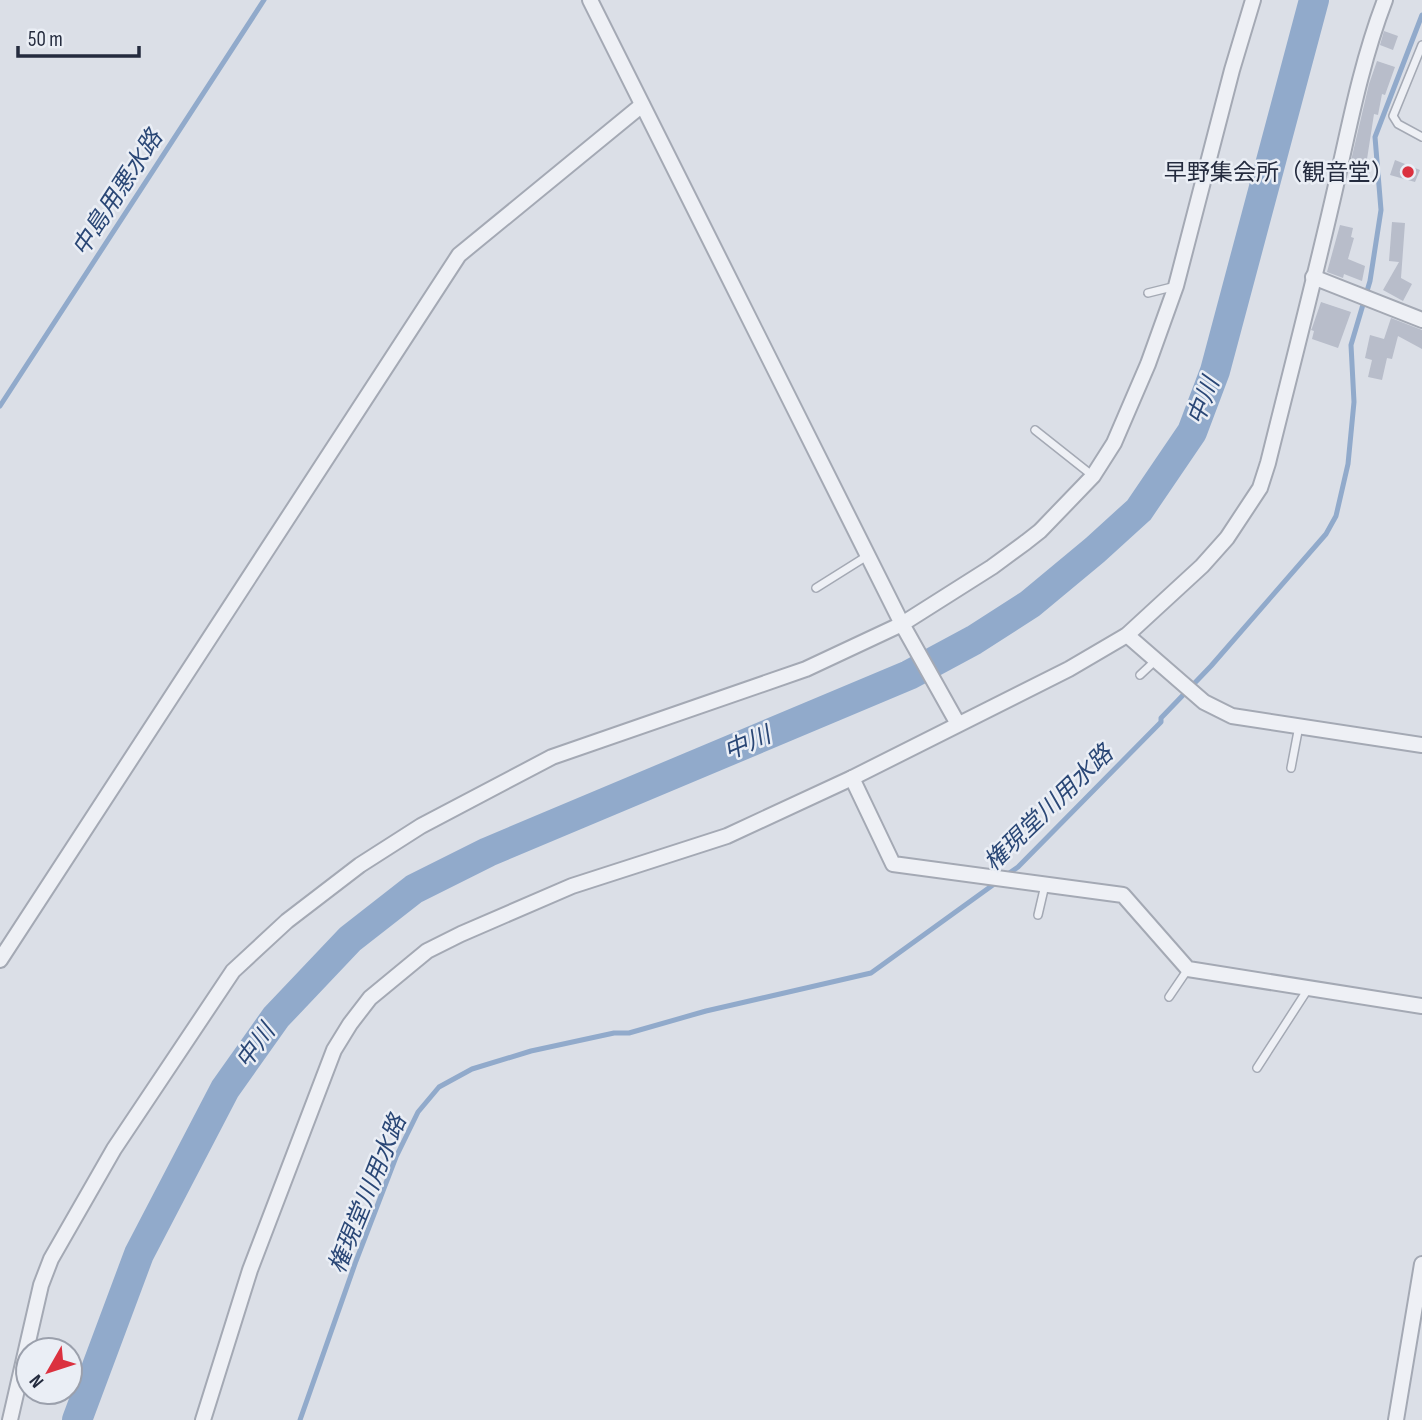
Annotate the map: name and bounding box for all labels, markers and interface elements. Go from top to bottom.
scale bar [18,14,138,58]
text: 50 m [28,27,63,52]
water label: 中島用悪水路 [66,123,170,262]
place label: 早野集会所（観音堂） [1164,159,1394,187]
marker: 早野集会所（観音堂） [1400,164,1416,180]
water label: 中川 [1181,371,1227,429]
water label: 中川 [719,720,778,766]
water label: 権現堂川用水路 [978,738,1120,877]
water label: 中川 [230,1016,283,1074]
water label: 権現堂川用水路 [323,1109,413,1278]
north arrow [14,1336,84,1406]
text: N [25,1370,49,1392]

